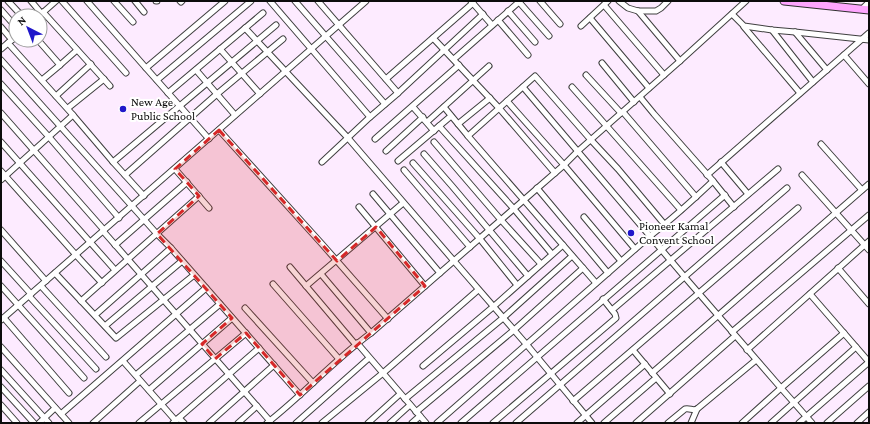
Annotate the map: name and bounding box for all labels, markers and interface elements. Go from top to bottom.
north arrow [8,8,48,48]
text: N [15,13,28,28]
place label: New Age Public School [131,95,195,123]
marker: New Age Public School [118,104,128,114]
place label: Pioneer Kamal Convent School [639,219,714,247]
marker: Pioneer Kamal Convent School [626,228,636,238]

